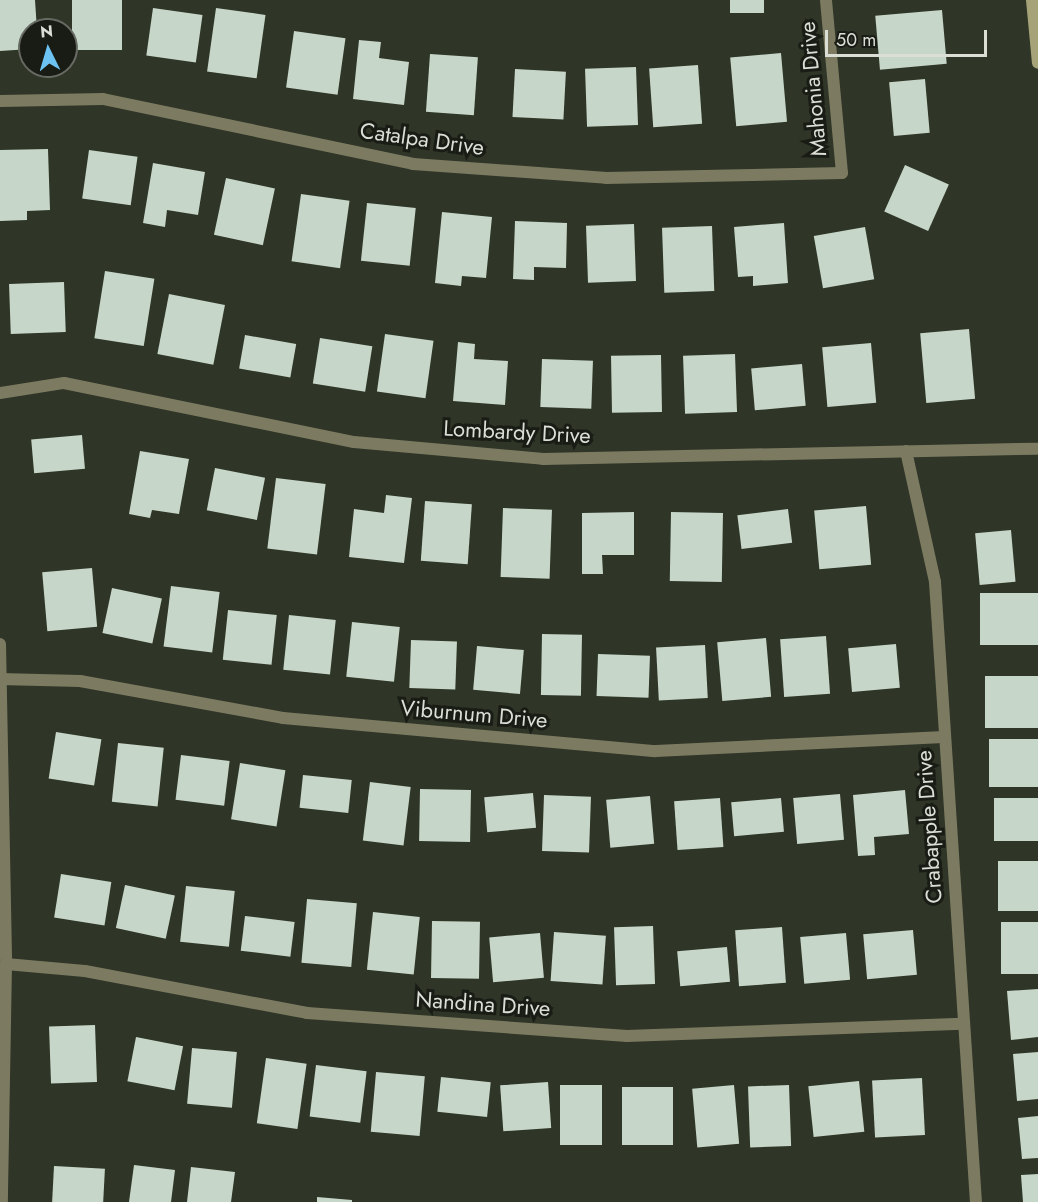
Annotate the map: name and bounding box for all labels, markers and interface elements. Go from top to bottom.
north arrow [18,18,78,78]
scale bar [828,18,990,56]
text: N [39,20,54,44]
street label: Mahonia Drive [794,20,832,158]
text: 50 m [836,27,876,53]
street label: Catalpa Drive [358,117,486,161]
street label: Lombardy Drive [443,415,591,449]
street label: Viburnum Drive [399,694,549,734]
street label: Crabapple Drive [910,750,948,904]
street label: Nandina Drive [415,986,551,1022]

